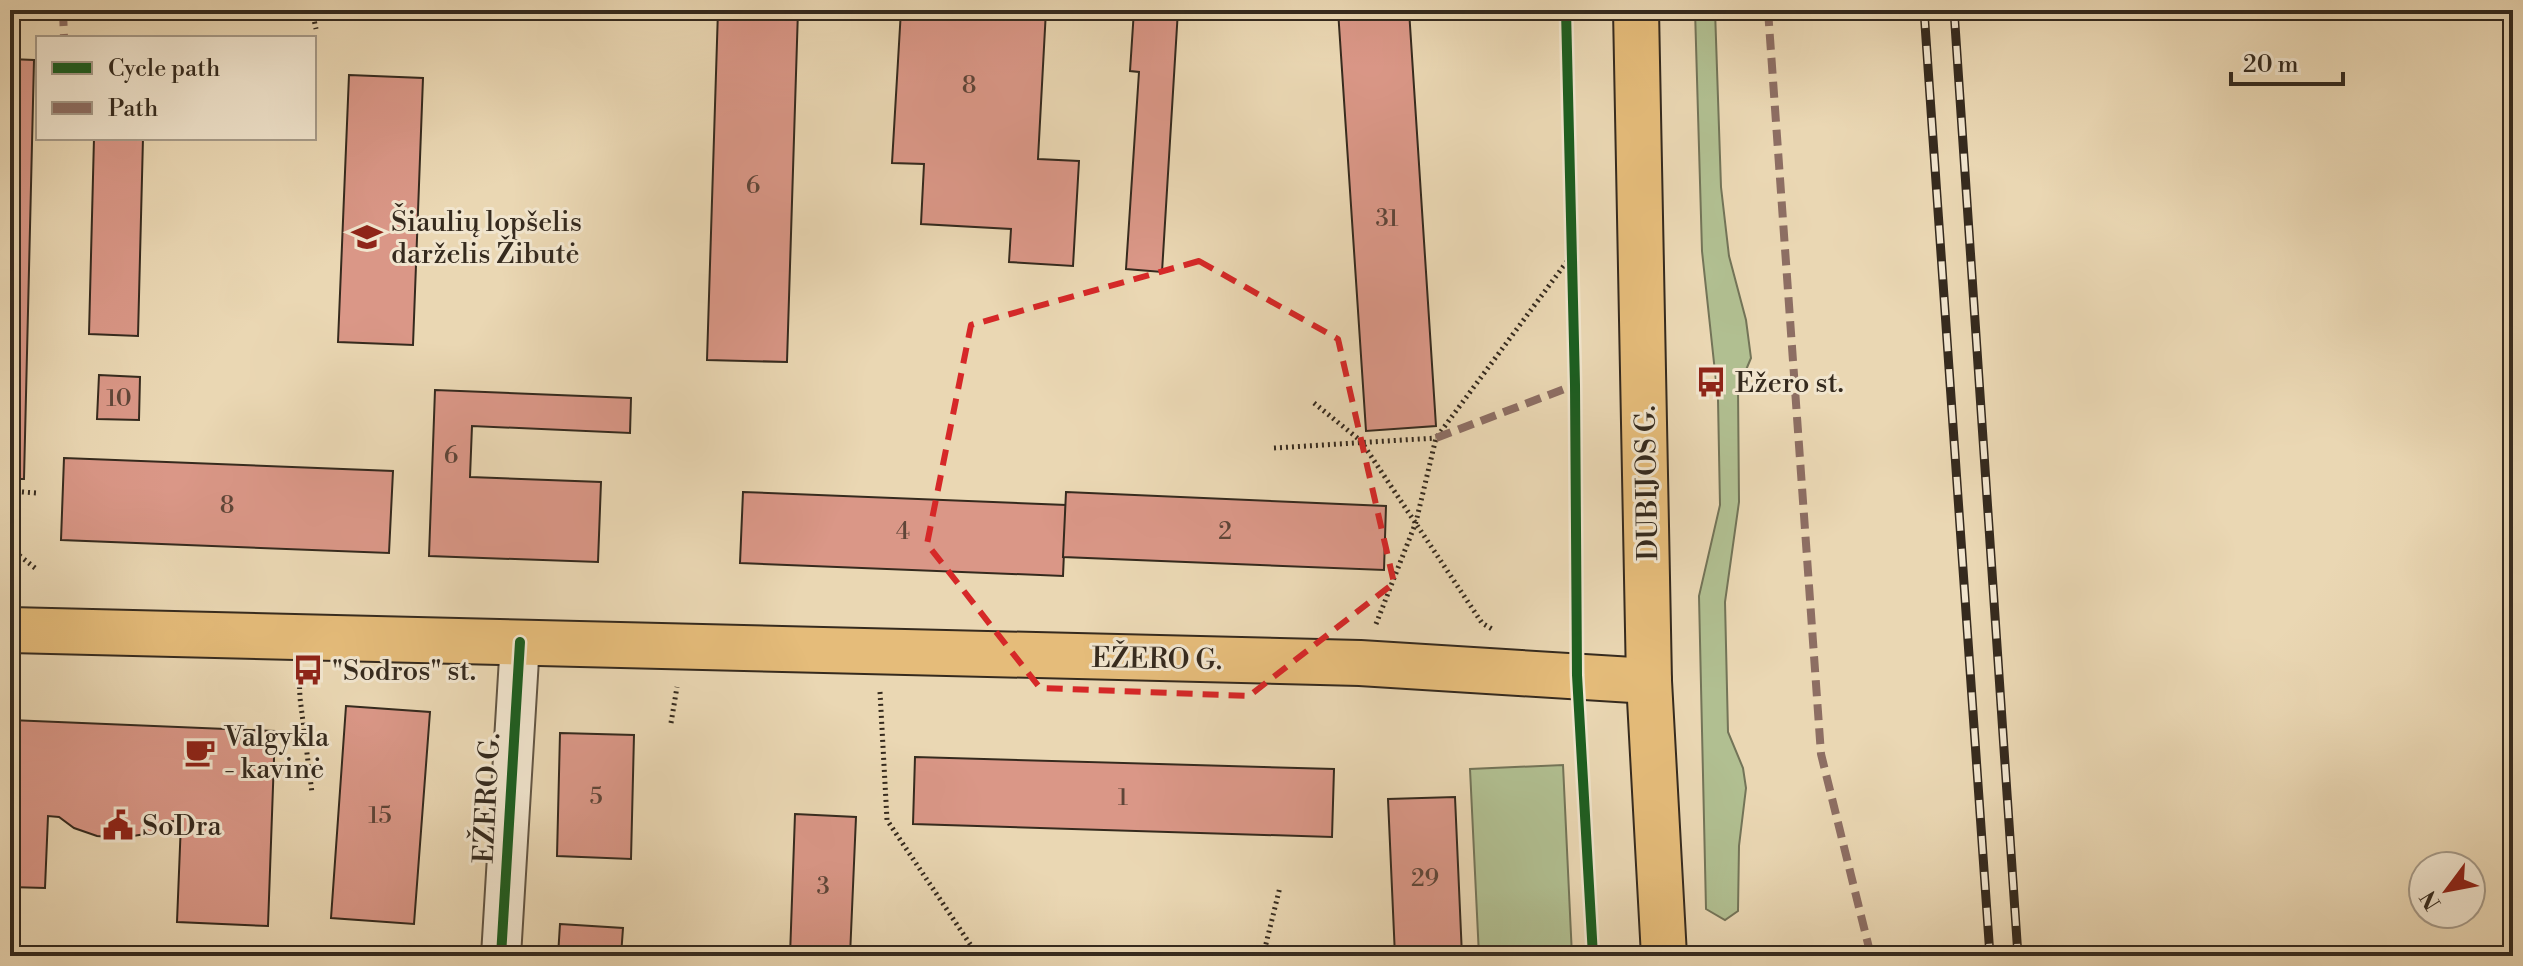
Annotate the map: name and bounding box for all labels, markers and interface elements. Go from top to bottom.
legend [36,36,316,140]
scale bar [2231,36,2343,86]
text: 20 m [2243,50,2299,80]
text: Cycle path [108,54,220,84]
house number: 8 [962,71,976,101]
text: Path [108,94,158,124]
house number: 6 [746,171,760,201]
place label: Šiaulių lopšelis darželis Žibutė [391,203,582,272]
house number: 31 [1375,204,1399,234]
school or university icon: Šiaulių lopšelis darželis Žibutė [350,220,384,254]
bus stop icon: Ežero st. [1694,365,1728,399]
place label: Ežero st. [1735,366,1844,401]
house number: 10 [106,384,132,414]
street label: DUBIJOS G. [1629,405,1666,561]
house number: 6 [444,441,458,471]
house number: 8 [220,491,234,521]
house number: 4 [896,517,910,547]
house number: 2 [1218,517,1232,547]
street label: EŽERO G. [1091,639,1223,678]
bus stop icon: "Sodros" st. [291,653,325,687]
place label: "Sodros" st. [332,654,476,689]
place label: Valgykla - kavinė [223,720,330,787]
street label: EŽERO G. [465,732,508,864]
cafe icon: Valgykla - kavinė [183,735,217,769]
house number: 5 [589,782,603,812]
house number: 1 [1118,783,1129,813]
house number: 15 [368,801,392,831]
public building icon: SoDra [101,808,135,842]
place label: SoDra [142,809,223,844]
north arrow [2407,850,2487,930]
house number: 29 [1411,864,1439,894]
house number: 3 [816,872,830,902]
text: N [2415,885,2447,914]

